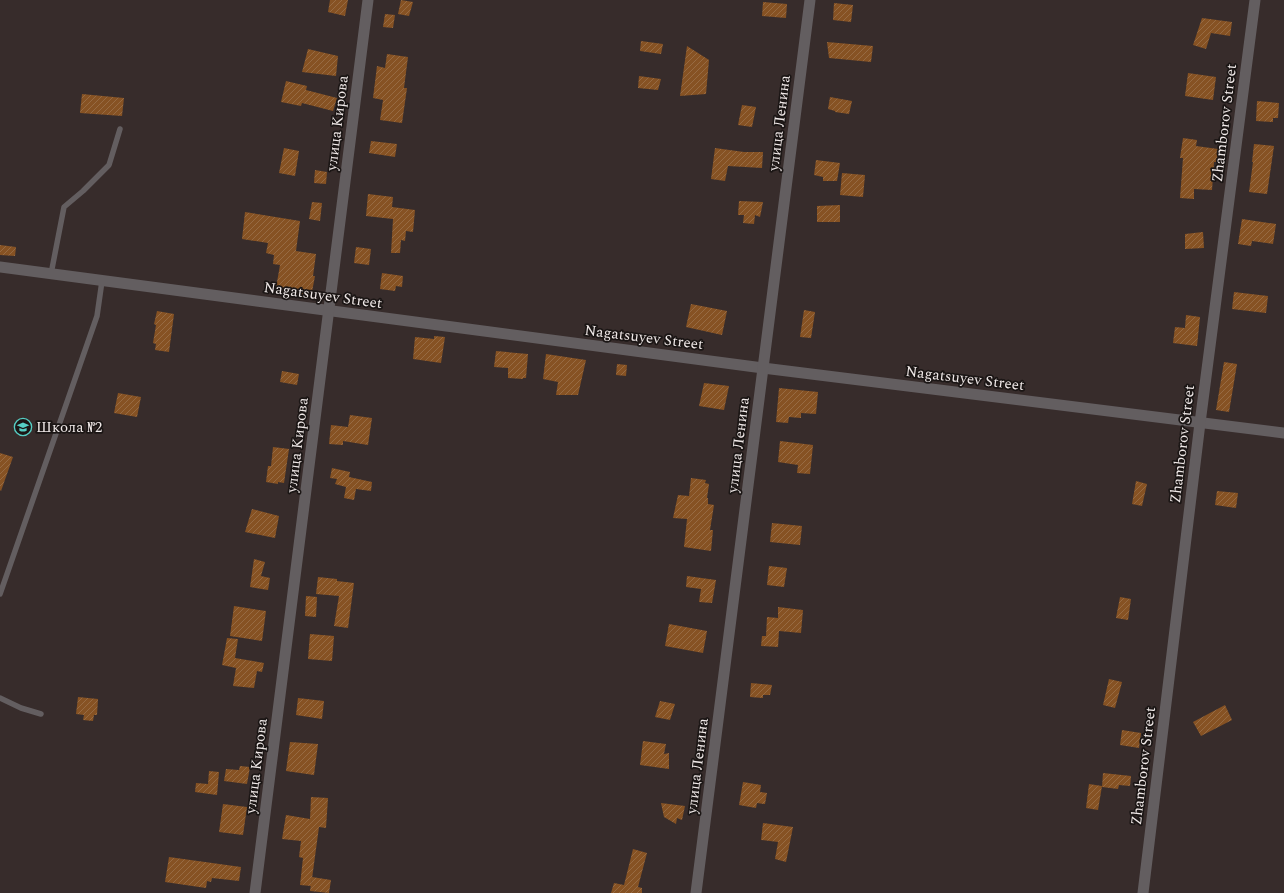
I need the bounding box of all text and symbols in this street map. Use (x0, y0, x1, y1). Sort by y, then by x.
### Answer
street label: Zhamborov Street (1206, 62, 1243, 184)
street label: улица Кирова (320, 73, 355, 173)
street label: улица Ленина (762, 73, 797, 173)
street label: Nagatsuyev Street (262, 276, 384, 315)
street label: Nagatsuyev Street (583, 319, 705, 356)
street label: Nagatsuyev Street (904, 360, 1026, 397)
street label: Zhamborov Street (1164, 383, 1201, 505)
street label: улица Кирова (280, 395, 315, 495)
street label: улица Ленина (721, 395, 756, 495)
place label: Школа №2 (36, 416, 102, 439)
school or university icon: Школа №2 (13, 417, 33, 437)
street label: Zhamborov Street (1125, 705, 1162, 827)
street label: улица Кирова (239, 716, 274, 816)
street label: улица Ленина (680, 716, 715, 816)

